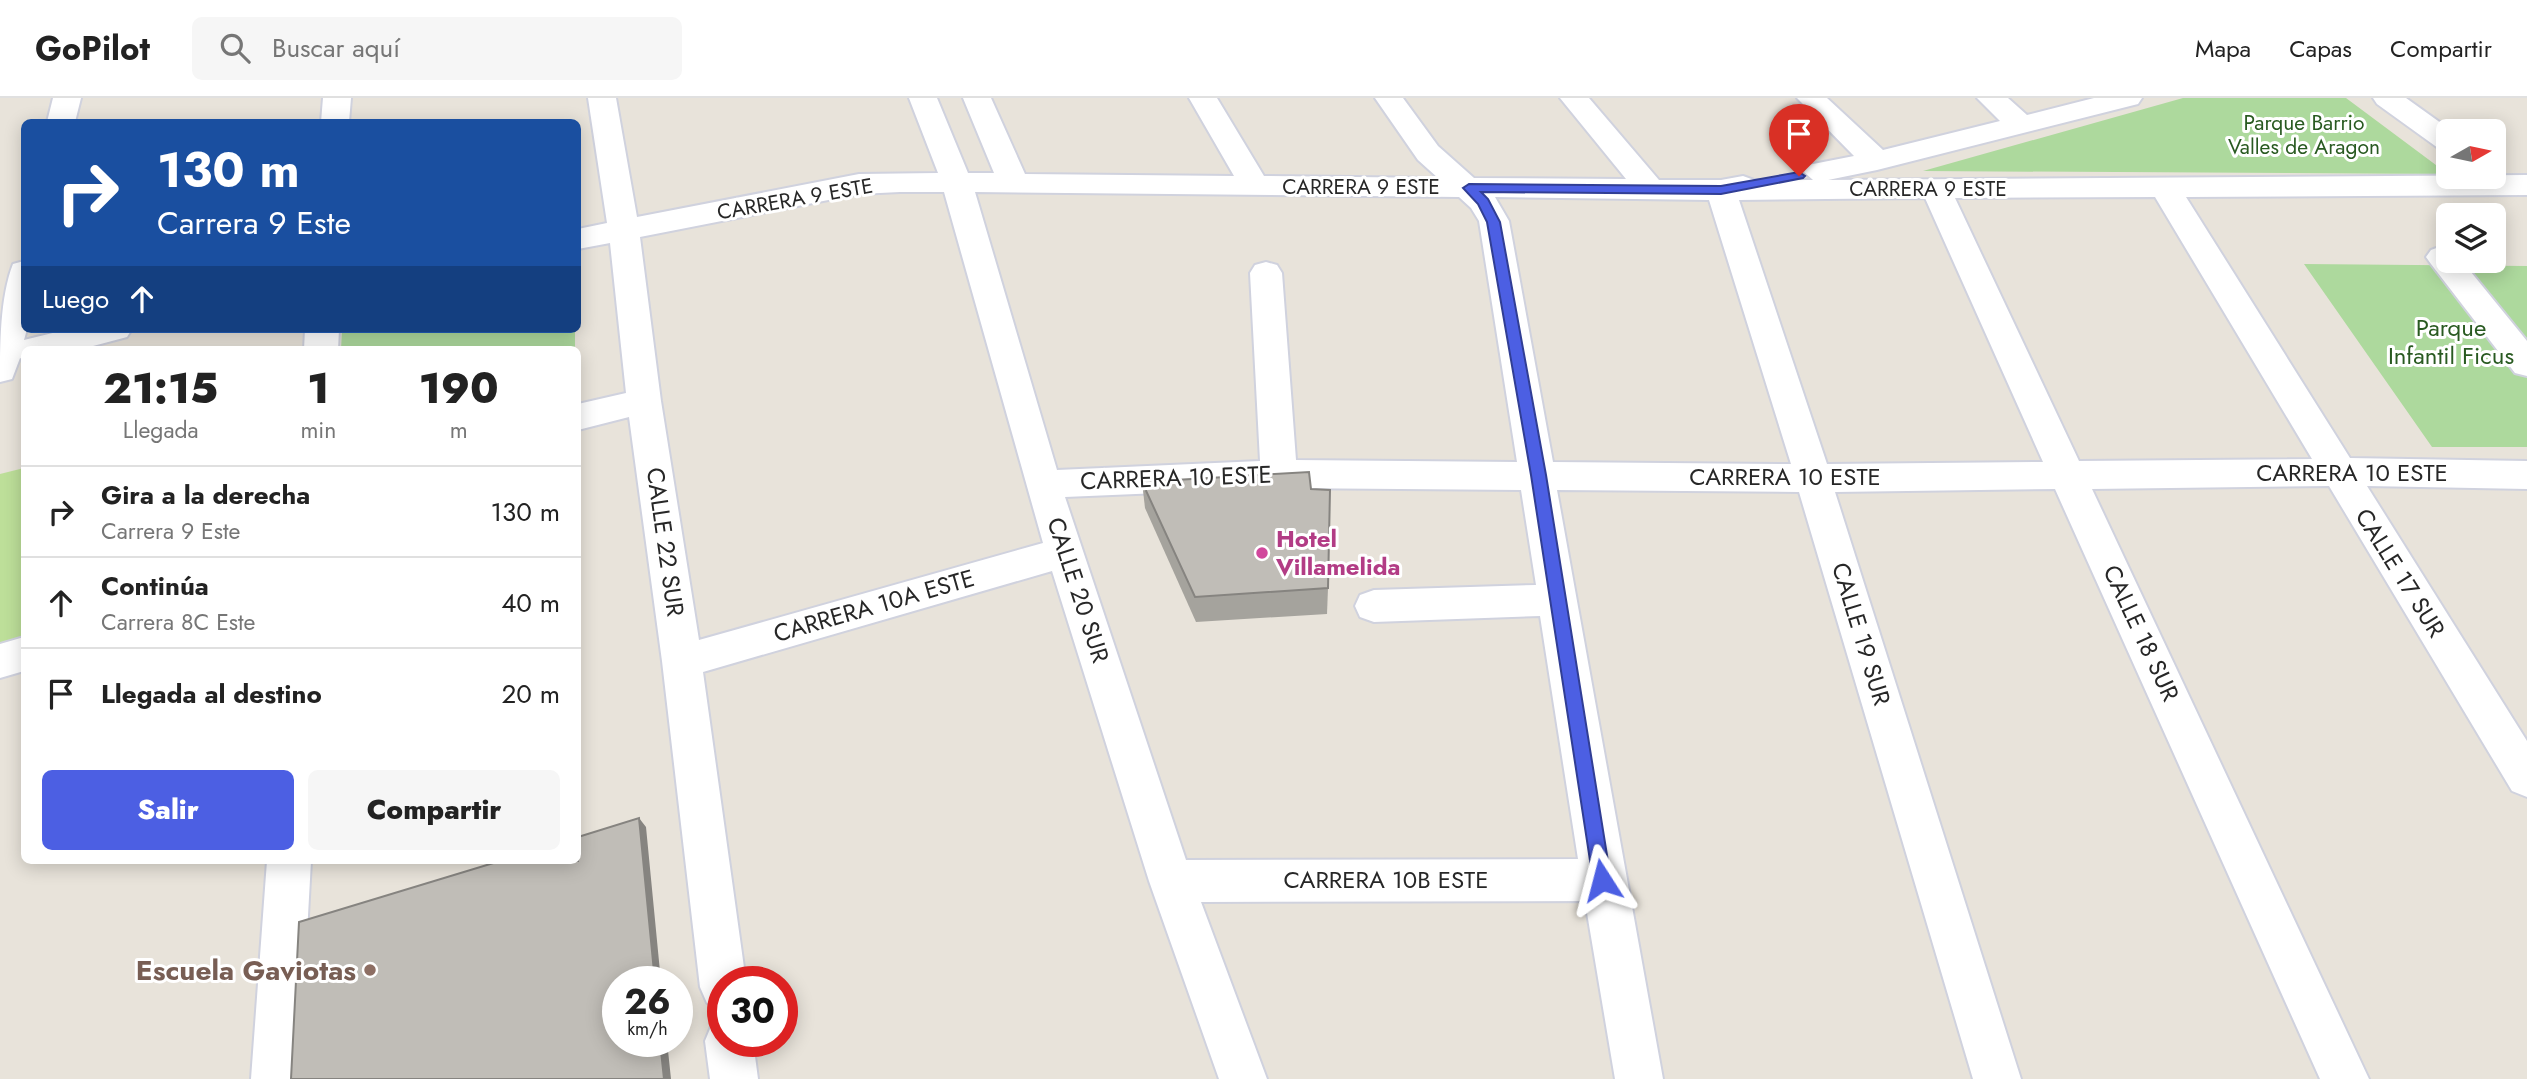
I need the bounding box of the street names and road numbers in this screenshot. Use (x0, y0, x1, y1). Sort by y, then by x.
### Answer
street label: CARRERA 9 ESTE (715, 171, 875, 227)
street label: CARRERA 9 ESTE (1282, 172, 1440, 202)
street label: CARRERA 9 ESTE (1849, 174, 2007, 204)
street label: CARRERA 10 ESTE (2256, 455, 2448, 490)
street label: CARRERA 10 ESTE (1080, 457, 1272, 498)
street label: CARRERA 10 ESTE (1689, 459, 1881, 494)
street label: CALLE 22 SUR (638, 465, 693, 619)
street label: CALLE 17 SUR (2347, 501, 2454, 644)
street label: CALLE 20 SUR (1039, 513, 1119, 667)
street label: CALLE 19 SUR (1823, 558, 1900, 710)
street label: CALLE 18 SUR (2095, 559, 2189, 707)
street label: CARRERA 10A ESTE (769, 560, 978, 651)
street label: CARRERA 10B ESTE (1284, 862, 1488, 897)

